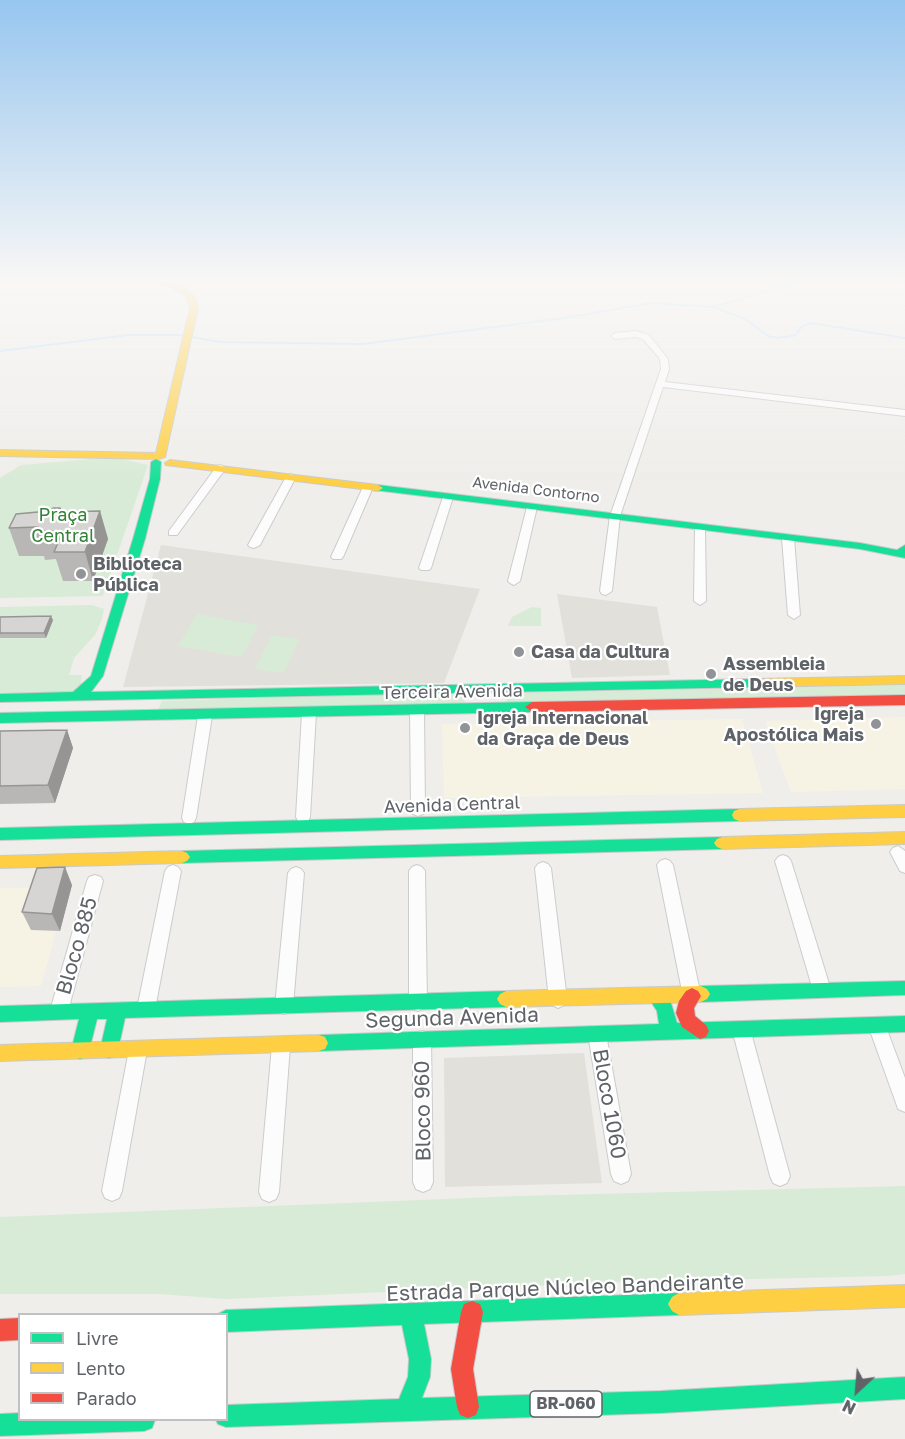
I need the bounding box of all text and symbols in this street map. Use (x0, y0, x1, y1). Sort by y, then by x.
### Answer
street label: Avenida Contorno (471, 473, 601, 507)
park label: Praça Central (31, 504, 95, 546)
place label: Biblioteca Pública (93, 553, 182, 596)
marker: Biblioteca Pública (74, 567, 88, 581)
place label: Casa da Cultura (531, 641, 670, 663)
marker: Casa da Cultura (512, 645, 526, 659)
place label: Assembleia de Deus (723, 653, 825, 696)
marker: Assembleia de Deus (704, 667, 718, 681)
street label: Terceira Avenida (381, 680, 523, 704)
place label: Igreja Apostólica Mais (724, 703, 864, 746)
place label: Igreja Internacional da Graça de Deus (477, 707, 648, 750)
marker: Igreja Apostólica Mais (869, 717, 883, 731)
marker: Igreja Internacional da Graça de Deus (458, 721, 472, 735)
street label: Avenida Central (384, 792, 520, 818)
street label: Bloco 885 (51, 894, 103, 998)
street label: Segunda Avenida (365, 1002, 539, 1034)
street label: Bloco 1060 (587, 1047, 631, 1161)
street label: Bloco 960 (410, 1060, 436, 1162)
street label: Estrada Parque Núcleo Bandeirante (386, 1269, 744, 1307)
legend (18, 1313, 228, 1421)
text: Livre (76, 1327, 118, 1349)
text: Lento (76, 1357, 125, 1379)
north arrow (827, 1361, 887, 1421)
text: Parado (76, 1387, 137, 1409)
road number: BR-060 (530, 1391, 602, 1417)
text: N (839, 1396, 859, 1419)

